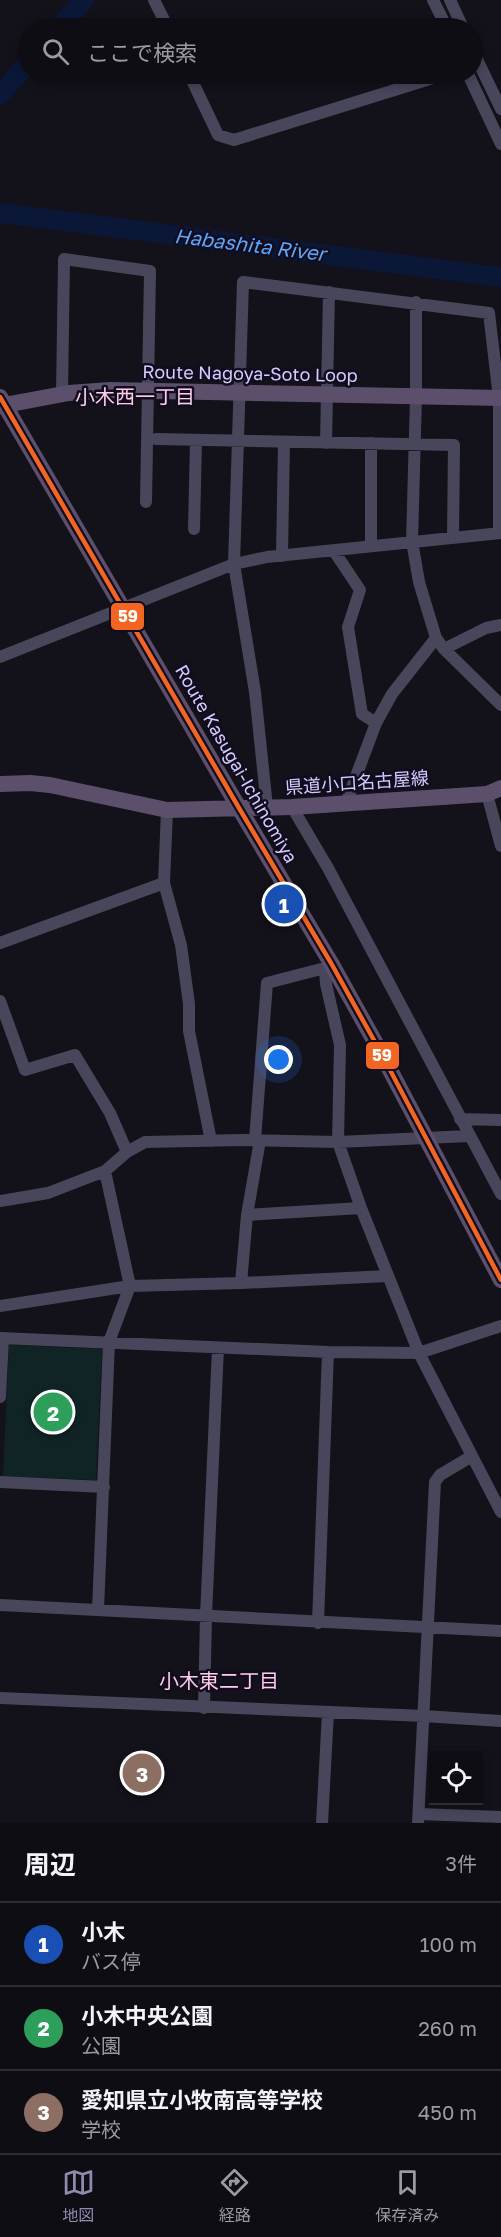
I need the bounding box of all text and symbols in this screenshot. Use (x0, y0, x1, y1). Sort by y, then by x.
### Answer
search box (18, 18, 483, 84)
icon: search (39, 35, 72, 68)
text: ここで検索 (87, 39, 197, 66)
water label: Habashita River (173, 223, 330, 266)
street label: Route Nagoya-Soto Loop (142, 360, 358, 386)
district label: 小木西一丁目 (75, 384, 195, 408)
line badge: 59 (110, 602, 145, 631)
text: 59 (118, 606, 138, 626)
street label: Route Kasugai-Ichinomiya (171, 660, 303, 867)
street label: 県道小口名古屋線 (284, 766, 430, 798)
pin: 1 (264, 882, 304, 926)
line badge: 59 (365, 1041, 400, 1070)
your location (264, 1045, 293, 1074)
text: 59 (372, 1045, 392, 1065)
pin: 2 (34, 1390, 72, 1434)
district label: 小木東二丁目 (159, 1668, 279, 1692)
pin: 3 (122, 1750, 162, 1796)
map controls (429, 1751, 483, 1805)
button: locate (429, 1751, 483, 1805)
text: 周辺 (24, 1849, 76, 1880)
text: 3件 (445, 1851, 477, 1875)
text: 小木 (81, 1918, 125, 1945)
text: 1 (38, 1932, 49, 1956)
text: 100 m (420, 1932, 477, 1956)
text: バス停 (81, 1949, 141, 1973)
text: 小木中央公園 (81, 2002, 213, 2029)
text: 2 (37, 2016, 50, 2040)
text: 260 m (418, 2016, 477, 2040)
text: 公園 (81, 2033, 121, 2057)
text: 愛知県立小牧南高等学校 (81, 2086, 323, 2113)
text: 3 (37, 2100, 50, 2124)
text: 450 m (418, 2100, 477, 2124)
text: 学校 (81, 2117, 121, 2141)
tab: 地図 (62, 2166, 95, 2226)
tab: 経路 (218, 2166, 251, 2226)
tab: 保存済み (375, 2166, 439, 2226)

